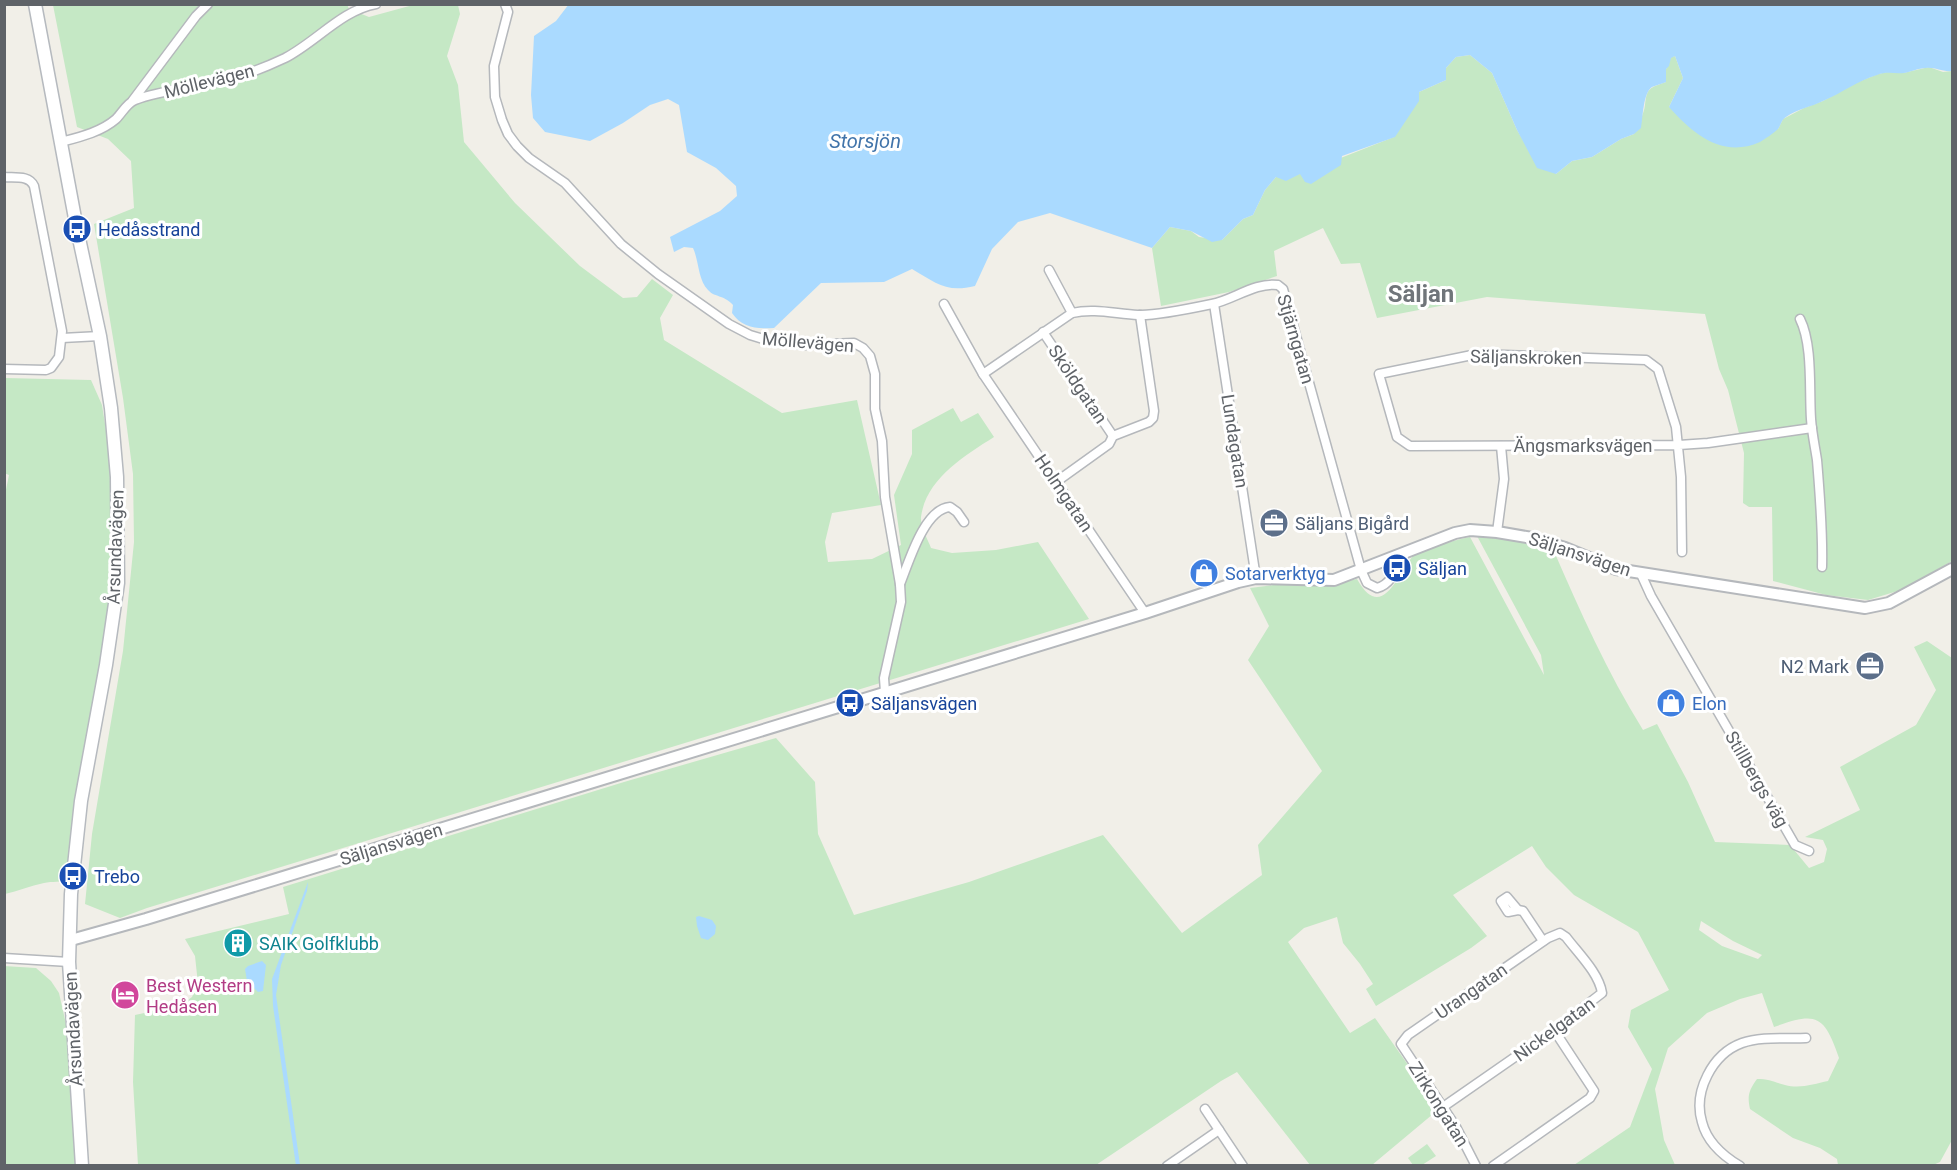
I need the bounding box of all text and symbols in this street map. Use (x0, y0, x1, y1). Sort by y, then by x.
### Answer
street label: Möllevägen (162, 60, 256, 102)
water label: Storsjön (829, 129, 901, 153)
bus stop icon: Hedåsstrand (61, 213, 93, 245)
place label: Hedåsstrand (98, 219, 200, 240)
district label: Säljan (1388, 280, 1454, 308)
street label: Stjärngatan (1273, 292, 1319, 386)
street label: Möllevägen (761, 328, 855, 356)
street label: Sköldgatan (1044, 341, 1112, 427)
street label: Säljanskroken (1470, 346, 1582, 368)
street label: Lundagatan (1217, 393, 1253, 489)
street label: Ängsmarksvägen (1513, 435, 1653, 456)
street label: Holmgatan (1030, 450, 1098, 536)
street label: Årsundavägen (102, 489, 127, 605)
office icon: Säljans Bigård (1258, 507, 1290, 539)
place label: Säljans Bigård (1295, 513, 1409, 534)
street label: Säljansvägen (1526, 528, 1634, 580)
bus stop icon: Säljan (1381, 552, 1413, 584)
shop icon: Sotarverktyg (1188, 557, 1220, 589)
place label: Säljan (1418, 558, 1467, 579)
place label: Sotarverktyg (1225, 563, 1326, 584)
office icon: N2 Mark (1854, 650, 1886, 682)
place label: N2 Mark (1781, 656, 1850, 677)
bus stop icon: Säljansvägen (834, 687, 866, 719)
shop icon: Elon (1655, 687, 1687, 719)
place label: Säljansvägen (871, 693, 977, 714)
place label: Elon (1692, 693, 1727, 714)
street label: Stillbergs väg (1721, 727, 1793, 831)
street label: Säljansvägen (337, 818, 445, 870)
bus stop icon: Trebo (57, 860, 89, 892)
place label: Trebo (94, 866, 140, 887)
building icon: SAIK Golfklubb (222, 927, 254, 959)
place label: SAIK Golfklubb (259, 933, 379, 954)
street label: Urangatan (1431, 959, 1511, 1023)
street label: Årsundavägen (59, 971, 86, 1087)
place label: Best Western Hedåsen (146, 975, 252, 1017)
hotel icon: Best Western Hedåsen (109, 979, 141, 1011)
street label: Nickelgatan (1509, 993, 1599, 1065)
street label: Zirkongatan (1405, 1058, 1473, 1150)

